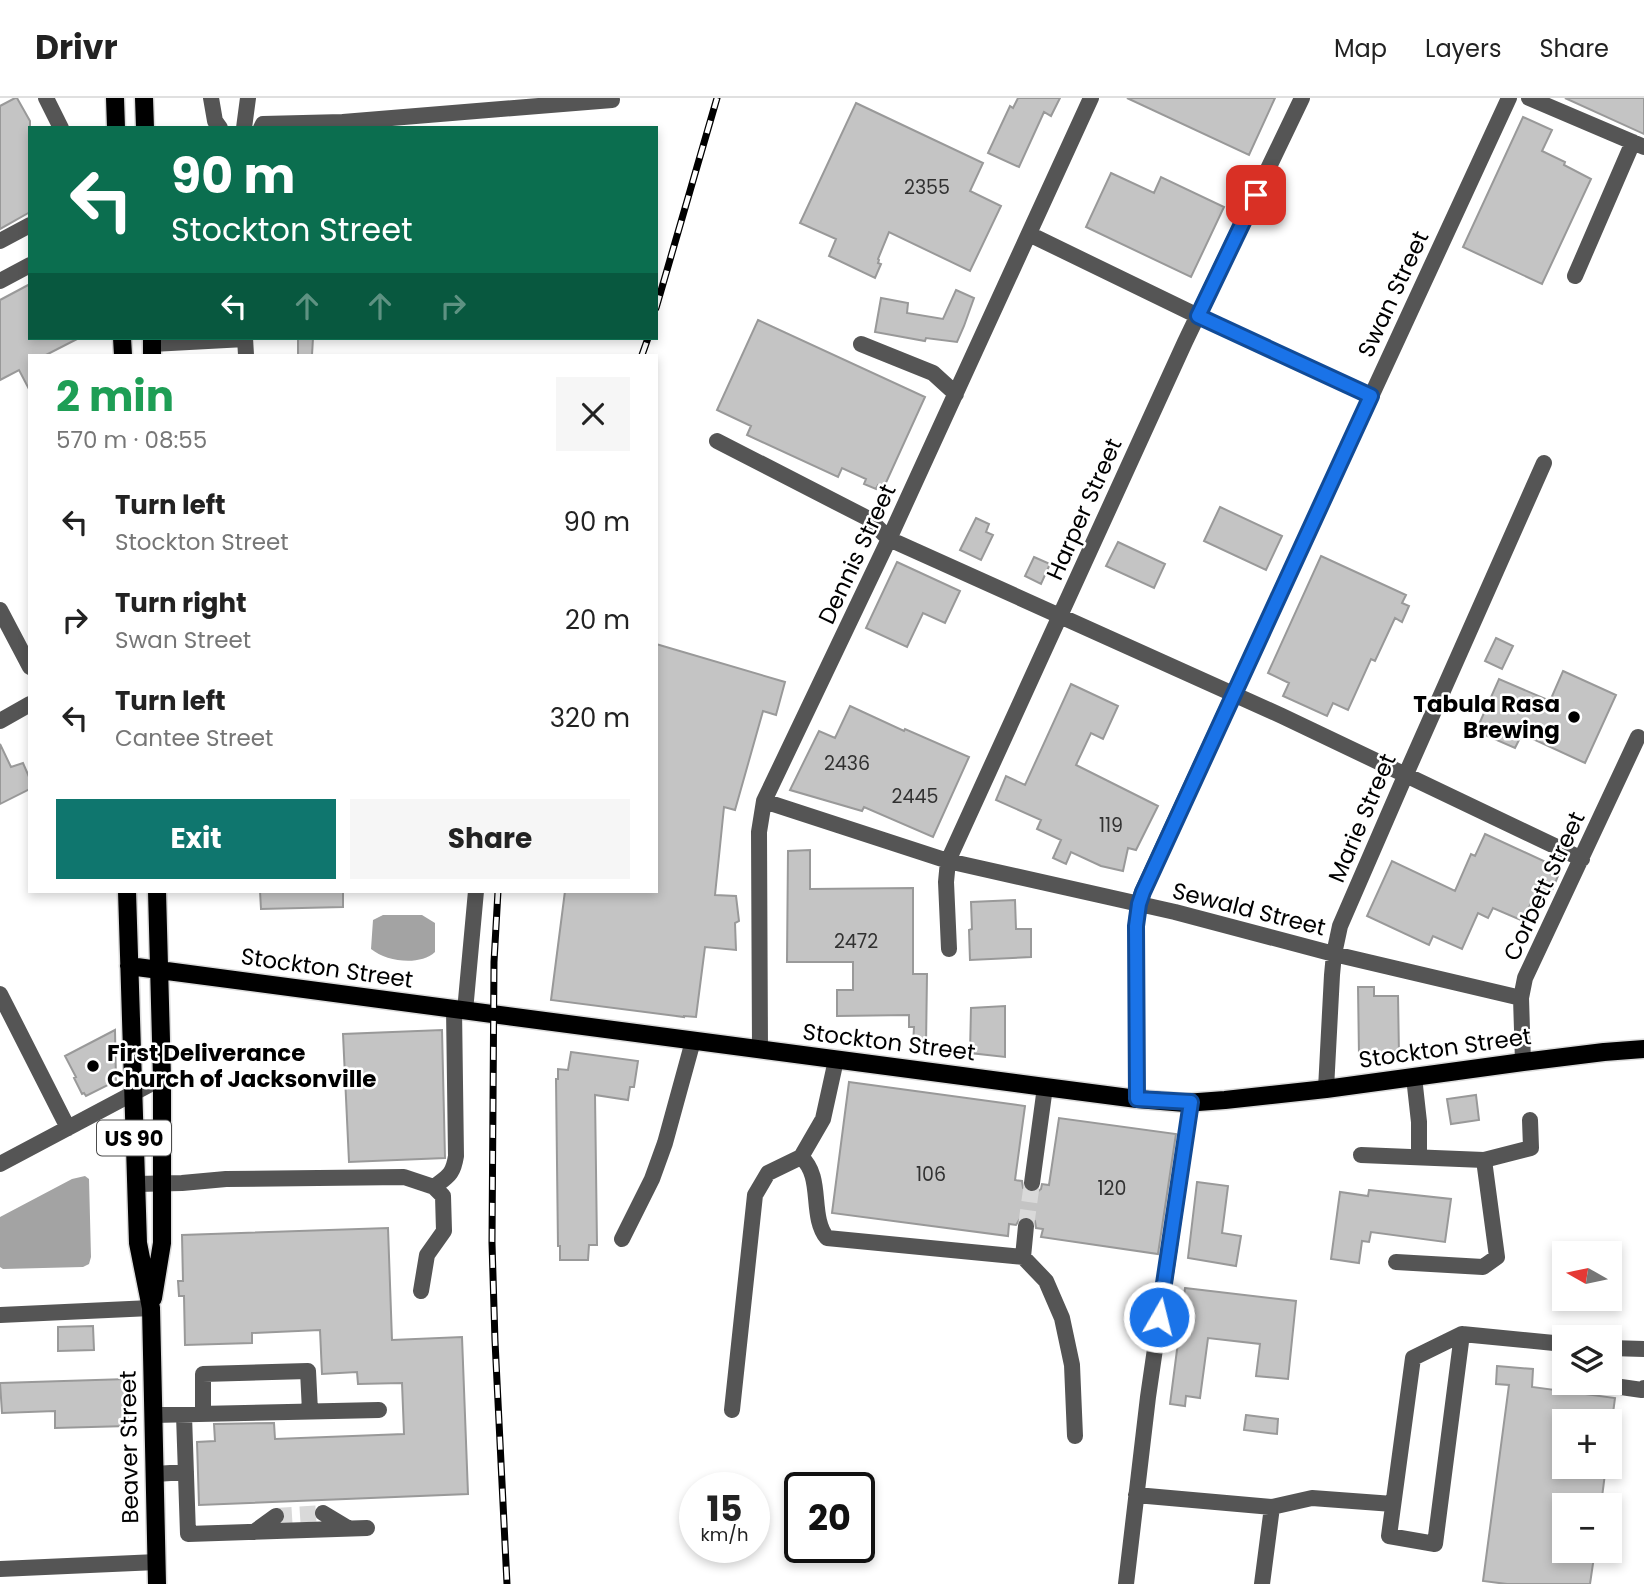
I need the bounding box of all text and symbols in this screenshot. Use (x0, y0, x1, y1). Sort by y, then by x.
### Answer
text: Drivr (35, 24, 118, 71)
text: Map (1334, 32, 1387, 65)
text: Layers (1425, 32, 1501, 65)
text: Share (1539, 32, 1609, 65)
text: 90 m (171, 142, 295, 210)
icon: left (56, 154, 147, 245)
pin (1226, 165, 1286, 225)
house number: 2355 (904, 174, 950, 201)
icon: arrive (1237, 176, 1275, 214)
text: Stockton Street (171, 207, 413, 252)
street label: Swan Street (1350, 226, 1436, 362)
icon: left (215, 287, 253, 325)
icon: ahead (288, 287, 326, 325)
icon: ahead (361, 287, 399, 325)
icon: right (434, 287, 472, 325)
text: 2 min (56, 367, 174, 426)
button: close (556, 377, 630, 451)
text: 570 m · 08:55 (56, 424, 207, 456)
street label: Harper Street (1038, 433, 1130, 585)
street label: Dennis Street (811, 479, 903, 629)
text: Turn left (115, 487, 226, 523)
icon: left (56, 503, 94, 541)
text: 90 m (564, 504, 630, 540)
text: Stockton Street (115, 526, 289, 558)
text: Turn right (115, 585, 247, 621)
icon: right (56, 601, 94, 639)
text: 20 m (565, 602, 630, 638)
text: Swan Street (115, 624, 251, 656)
text: Turn left (115, 683, 226, 719)
place label: Tabula Rasa Brewing (1413, 688, 1560, 746)
icon: left (56, 699, 94, 737)
text: 320 m (550, 700, 630, 736)
marker: Tabula Rasa Brewing (1566, 709, 1582, 725)
text: Cantee Street (115, 722, 273, 754)
street label: Marie Street (1320, 749, 1404, 887)
house number: 2436 (824, 750, 870, 777)
house number: 2445 (892, 783, 938, 810)
button: Exit (56, 799, 336, 879)
button: Share (350, 799, 630, 879)
street label: Corbett Street (1495, 806, 1593, 966)
house number: 119 (1099, 812, 1123, 839)
street label: Sewald Street (1169, 874, 1329, 944)
house number: 2472 (834, 928, 878, 955)
street label: Stockton Street (239, 940, 415, 996)
street label: Stockton Street (801, 1016, 977, 1068)
street label: Stockton Street (1357, 1020, 1533, 1076)
place label: First Deliverance Church of Jacksonville (107, 1037, 376, 1095)
marker: First Deliverance Church of Jacksonville (85, 1058, 101, 1074)
road number: US 90 (97, 1121, 171, 1156)
house number: 106 (916, 1161, 946, 1188)
house number: 120 (1098, 1175, 1126, 1202)
north arrow (1552, 1241, 1622, 1311)
map controls (1552, 1241, 1622, 1563)
position arrow (1122, 1280, 1196, 1354)
button: layers (1552, 1325, 1622, 1395)
street label: Beaver Street (112, 1370, 146, 1524)
button: + (1552, 1409, 1622, 1479)
speed limit sign: 20 (784, 1472, 875, 1563)
text: 15 (707, 1484, 742, 1533)
button: − (1552, 1493, 1622, 1563)
text: km/h (701, 1522, 748, 1547)

